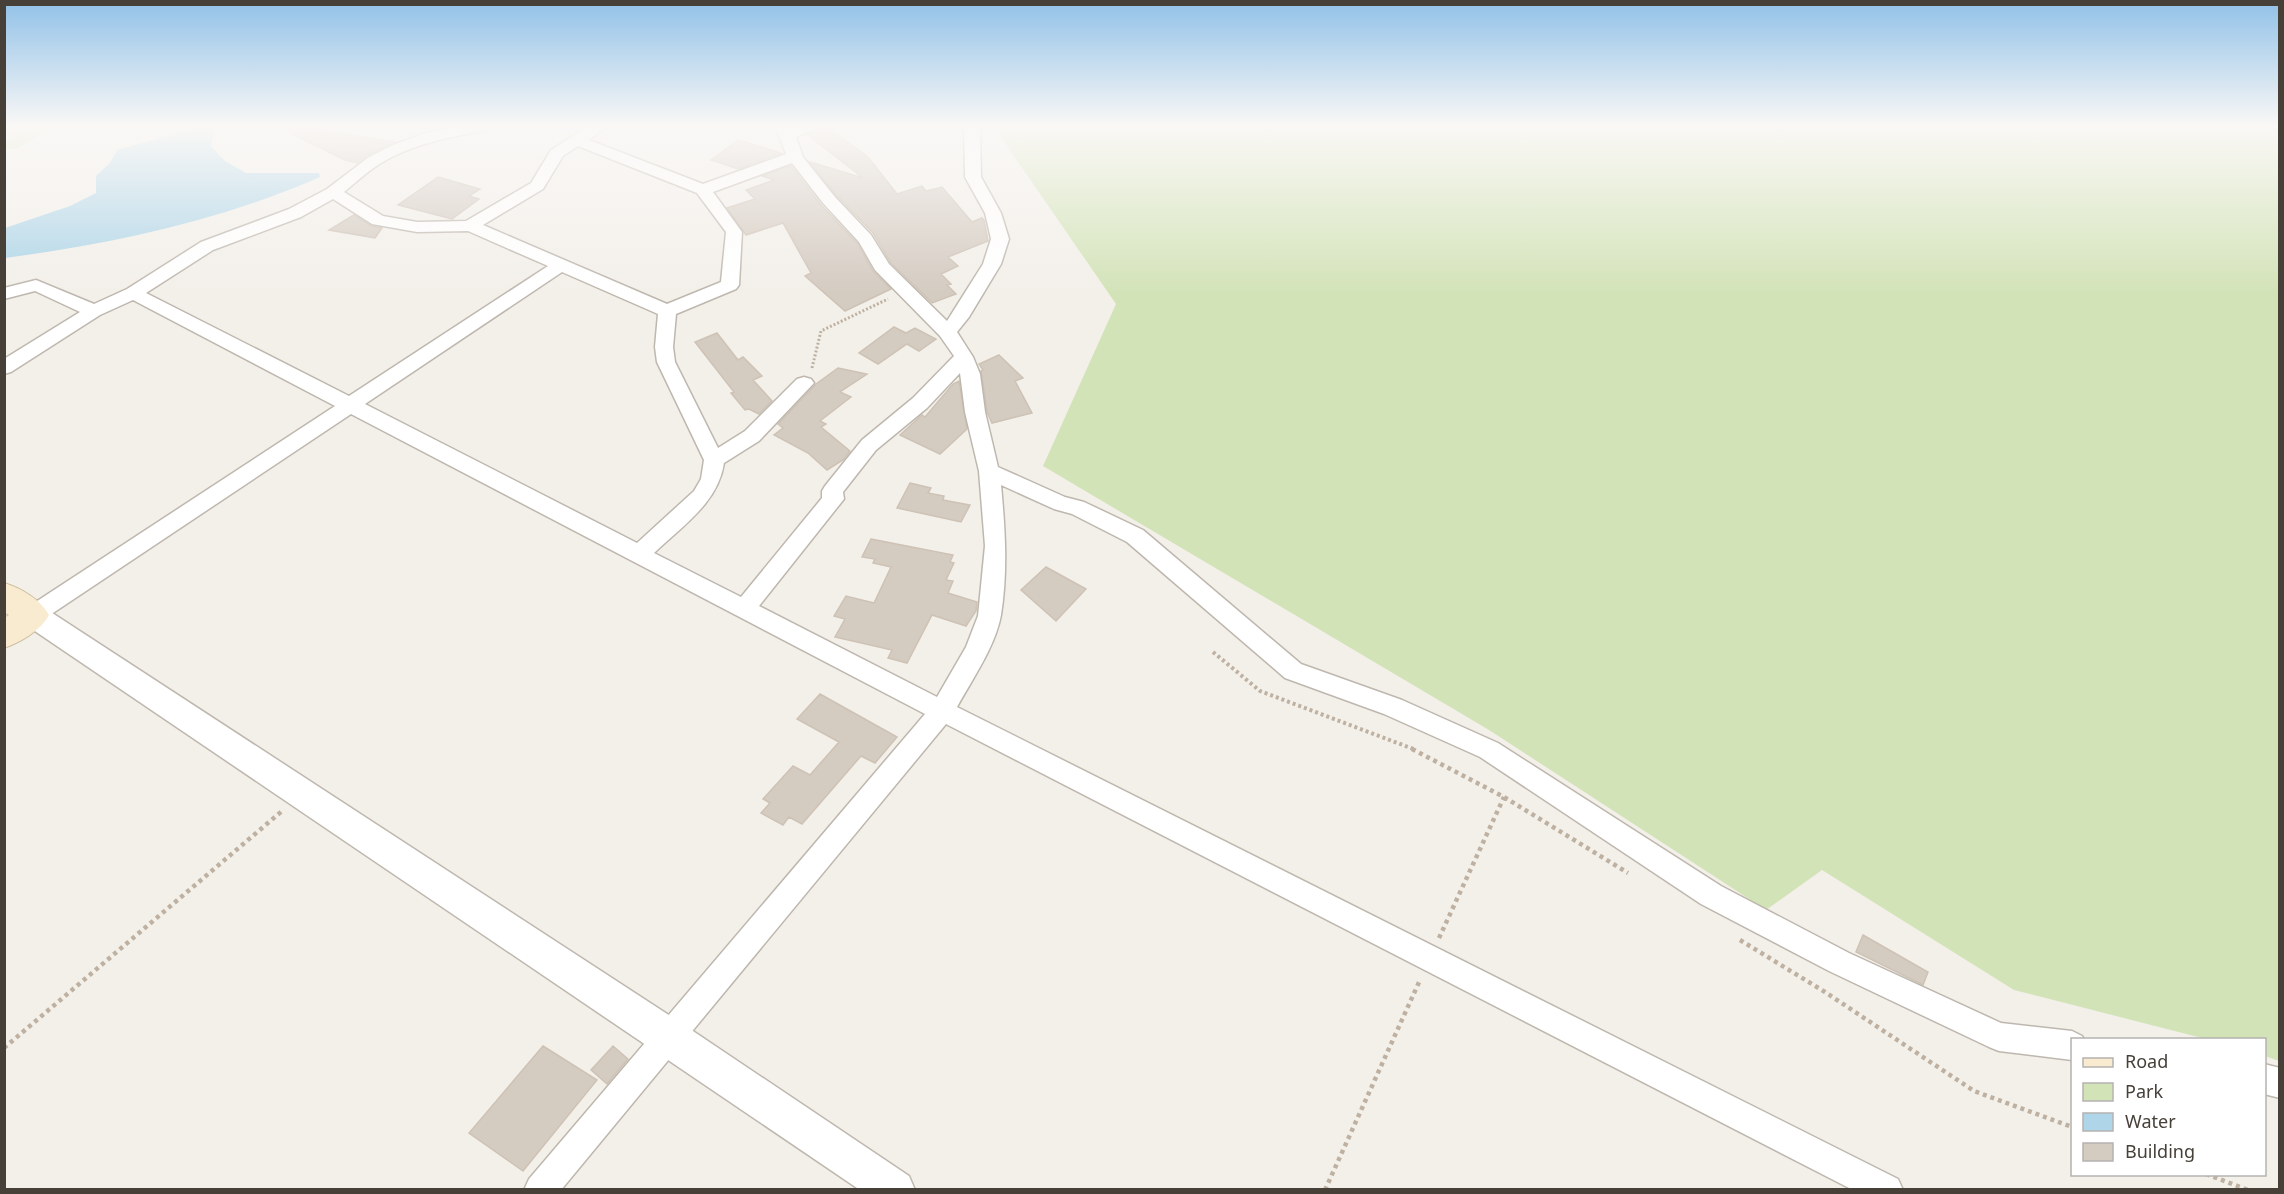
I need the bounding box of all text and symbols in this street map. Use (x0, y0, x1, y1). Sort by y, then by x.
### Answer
legend (2071, 1038, 2266, 1176)
text: Road (2125, 1049, 2168, 1073)
text: Park (2125, 1079, 2163, 1103)
text: Water (2125, 1109, 2176, 1133)
text: Building (2125, 1139, 2195, 1163)

